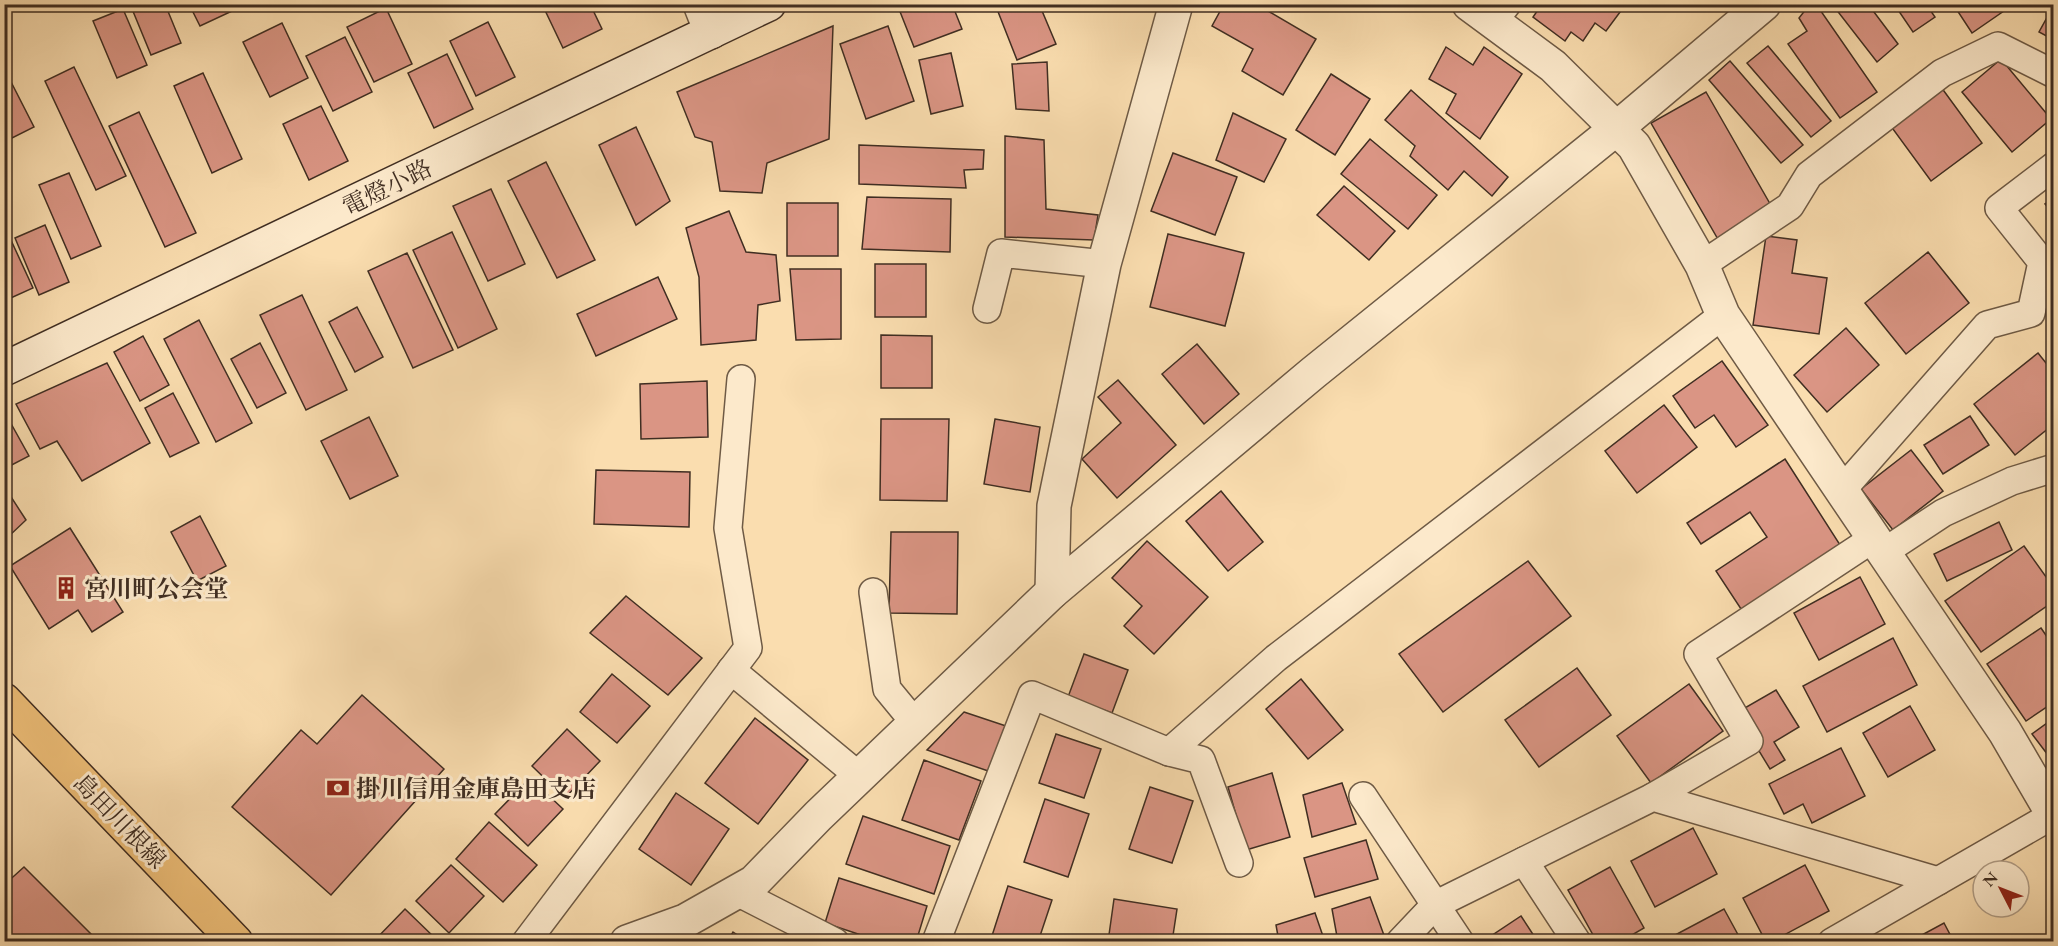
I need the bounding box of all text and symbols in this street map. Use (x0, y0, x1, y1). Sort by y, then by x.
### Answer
street label: 電燈小路 (337, 152, 437, 222)
place label: 宮川町公会堂 (84, 573, 228, 604)
building icon: 宮川町公会堂 (53, 575, 79, 601)
street label: 島田川根線 (67, 767, 173, 875)
place label: 掛川信用金庫島田支店 (356, 773, 596, 804)
bank icon: 掛川信用金庫島田支店 (325, 775, 351, 801)
north arrow (1971, 859, 2031, 919)
text: N (1978, 867, 2002, 891)

